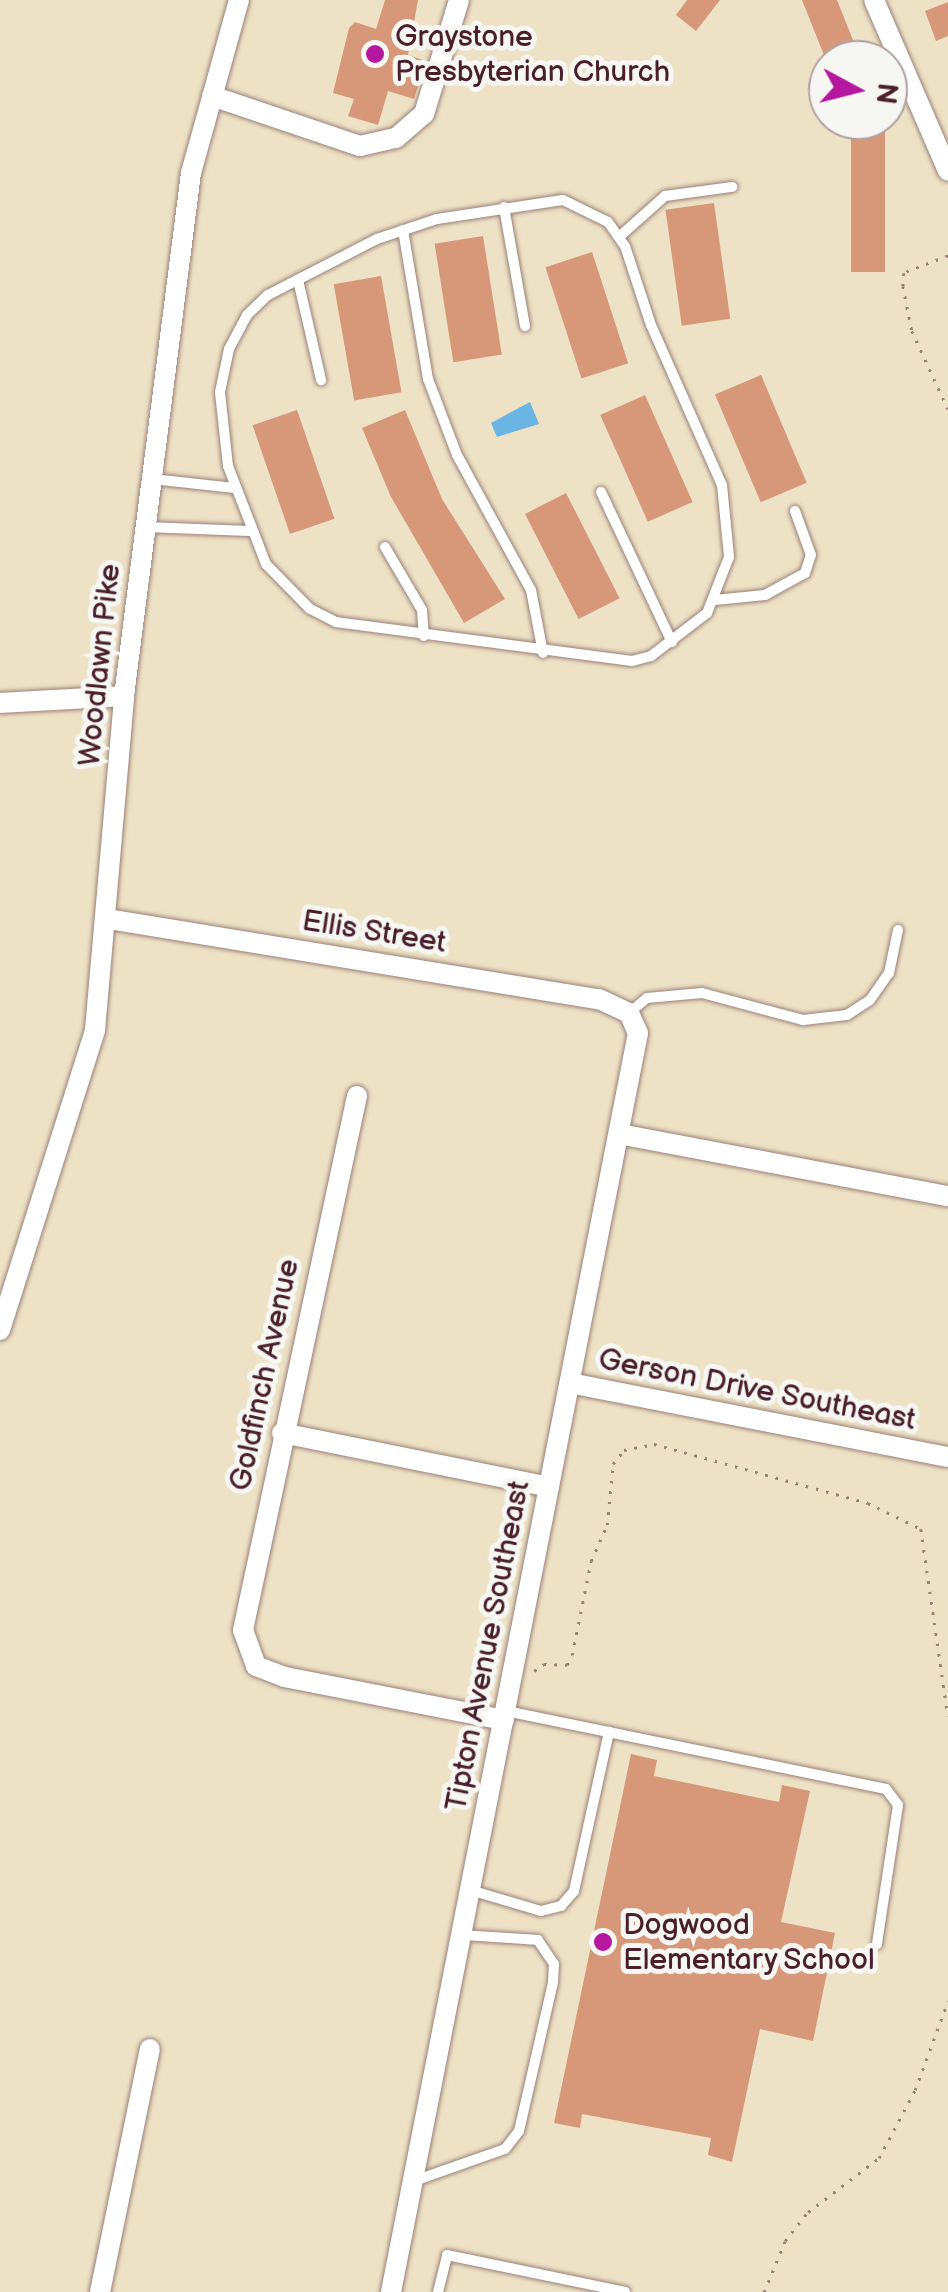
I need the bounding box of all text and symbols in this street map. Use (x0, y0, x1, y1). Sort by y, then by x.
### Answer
place label: Graystone Presbyterian Church (395, 19, 670, 90)
north arrow (808, 40, 908, 140)
marker: Graystone Presbyterian Church (364, 43, 386, 65)
text: N (869, 81, 904, 106)
street label: Woodlawn Pike (71, 562, 129, 768)
street label: Ellis Street (299, 903, 449, 961)
street label: Goldfinch Avenue (223, 1256, 307, 1494)
street label: Gerson Drive Southeast (595, 1342, 919, 1438)
street label: Tipton Avenue Southeast (438, 1478, 538, 1814)
place label: Dogwood Elementary School (623, 1907, 877, 1978)
marker: Dogwood Elementary School (592, 1931, 614, 1953)

